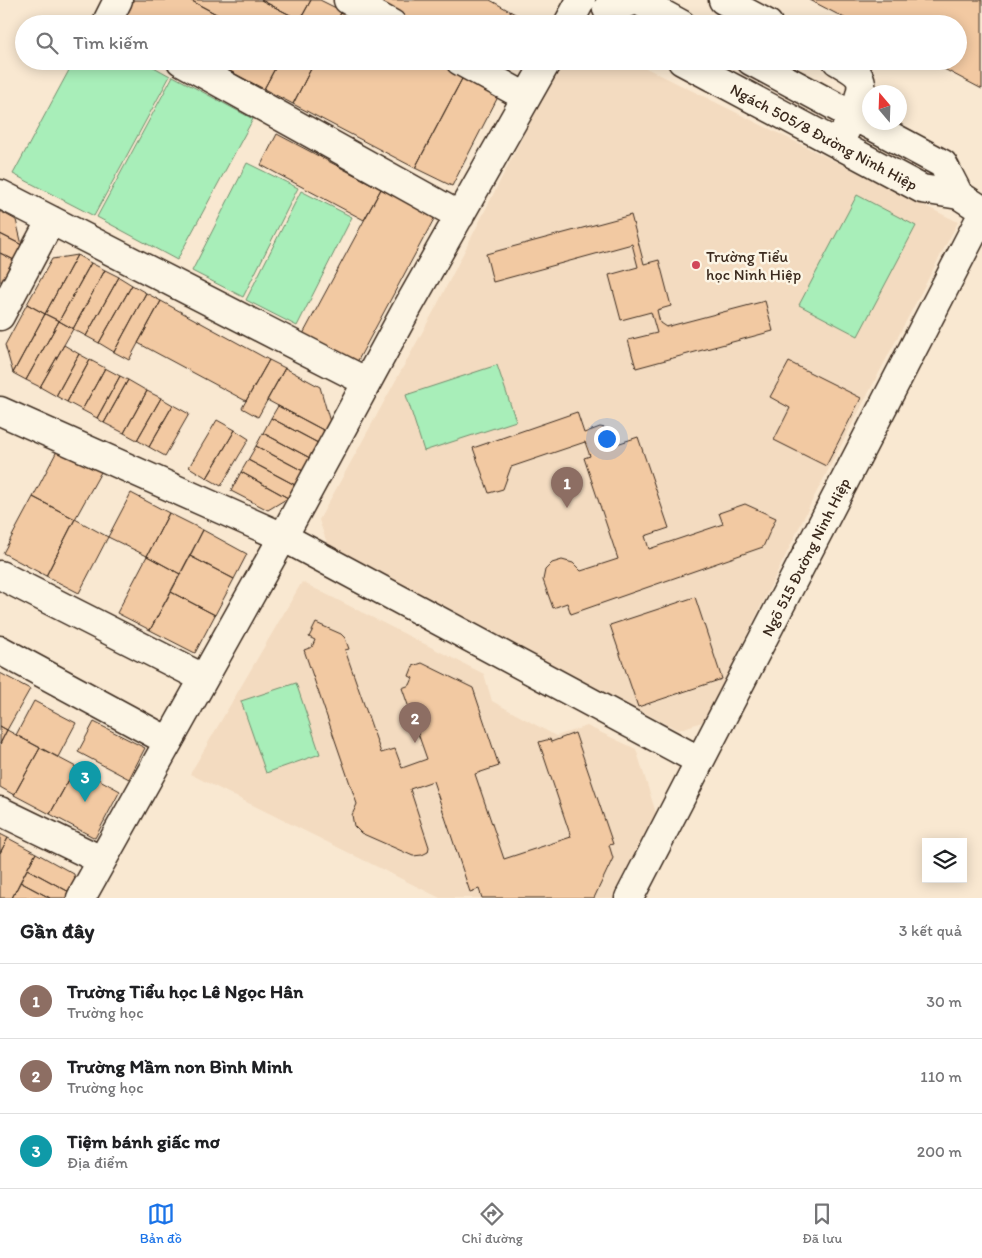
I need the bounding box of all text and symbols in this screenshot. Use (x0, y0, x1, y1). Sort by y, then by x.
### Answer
search box (15, 15, 967, 70)
icon: search (33, 29, 61, 57)
text: Tìm kiếm (73, 31, 148, 54)
street label: Ngách 505/8 Đường Ninh Hiệp (727, 79, 921, 195)
north arrow (862, 85, 907, 130)
place label: Trường Tiểu học Ninh Hiệp (706, 247, 801, 284)
marker: Trường Tiểu học Ninh Hiệp (690, 259, 702, 271)
your location (594, 426, 620, 452)
pin: 1 (551, 467, 583, 508)
street label: Ngõ 515 Đường Ninh Hiệp (758, 475, 854, 639)
pin: 2 (399, 702, 431, 743)
pin: 3 (69, 761, 101, 802)
map controls (922, 838, 967, 883)
button: layers (922, 838, 967, 883)
text: Gần đây (20, 918, 94, 943)
text: 3 kết quả (899, 921, 962, 940)
text: Trường Tiểu học Lê Ngọc Hân (67, 980, 303, 1003)
text: 1 (32, 992, 40, 1011)
text: 30 m (926, 992, 962, 1011)
text: Trường học (67, 1003, 144, 1022)
text: Trường Mầm non Bình Minh (67, 1055, 293, 1078)
text: 2 (32, 1067, 40, 1086)
text: 110 m (920, 1067, 962, 1086)
text: Trường học (67, 1078, 144, 1097)
text: Tiệm bánh giấc mơ (67, 1130, 220, 1153)
text: 3 (32, 1142, 40, 1161)
text: 200 m (917, 1142, 962, 1161)
text: Địa điểm (67, 1153, 128, 1172)
tab: Bản đồ (140, 1200, 182, 1247)
tab: Chỉ đường (461, 1200, 523, 1247)
tab: Đã lưu (802, 1200, 842, 1247)

